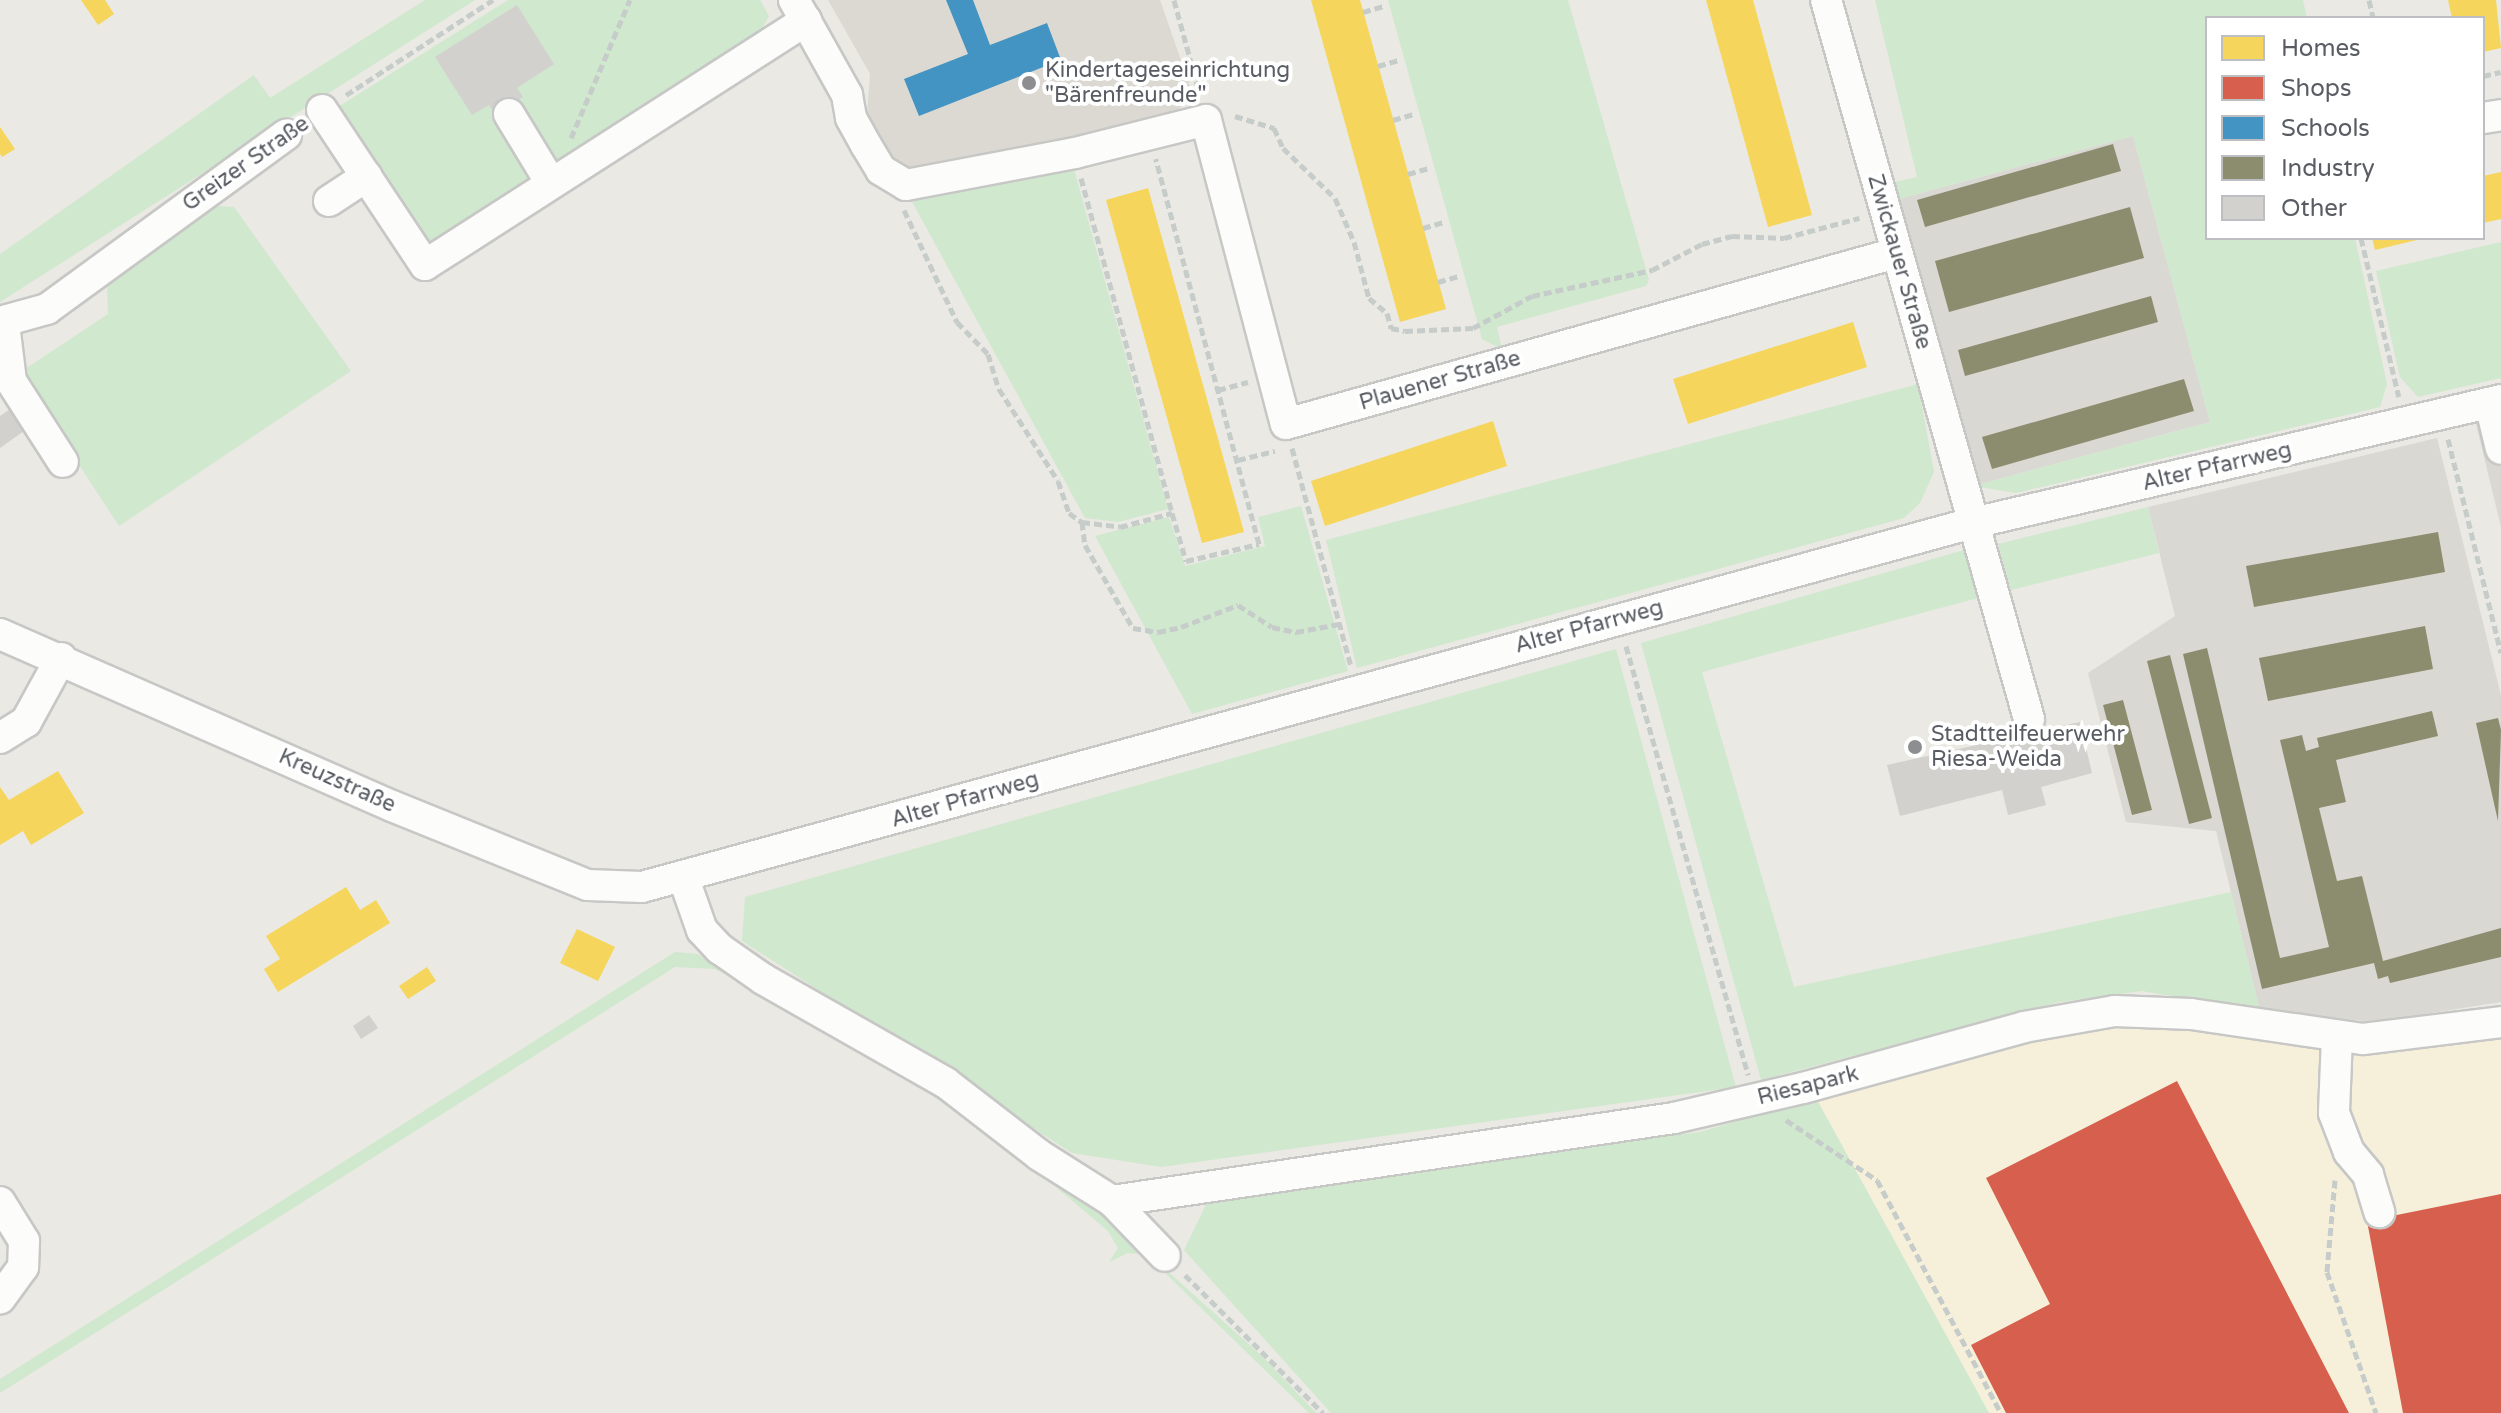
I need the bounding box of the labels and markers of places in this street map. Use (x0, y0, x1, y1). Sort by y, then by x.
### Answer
place label: Kindertageseinrichtung "Bärenfreunde" (1045, 57, 1290, 108)
marker: Kindertageseinrichtung "Bärenfreunde" (1020, 74, 1038, 92)
place label: Stadtteilfeuerwehr Riesa-Weida (1931, 721, 2125, 772)
marker: Stadtteilfeuerwehr Riesa-Weida (1906, 738, 1924, 756)

